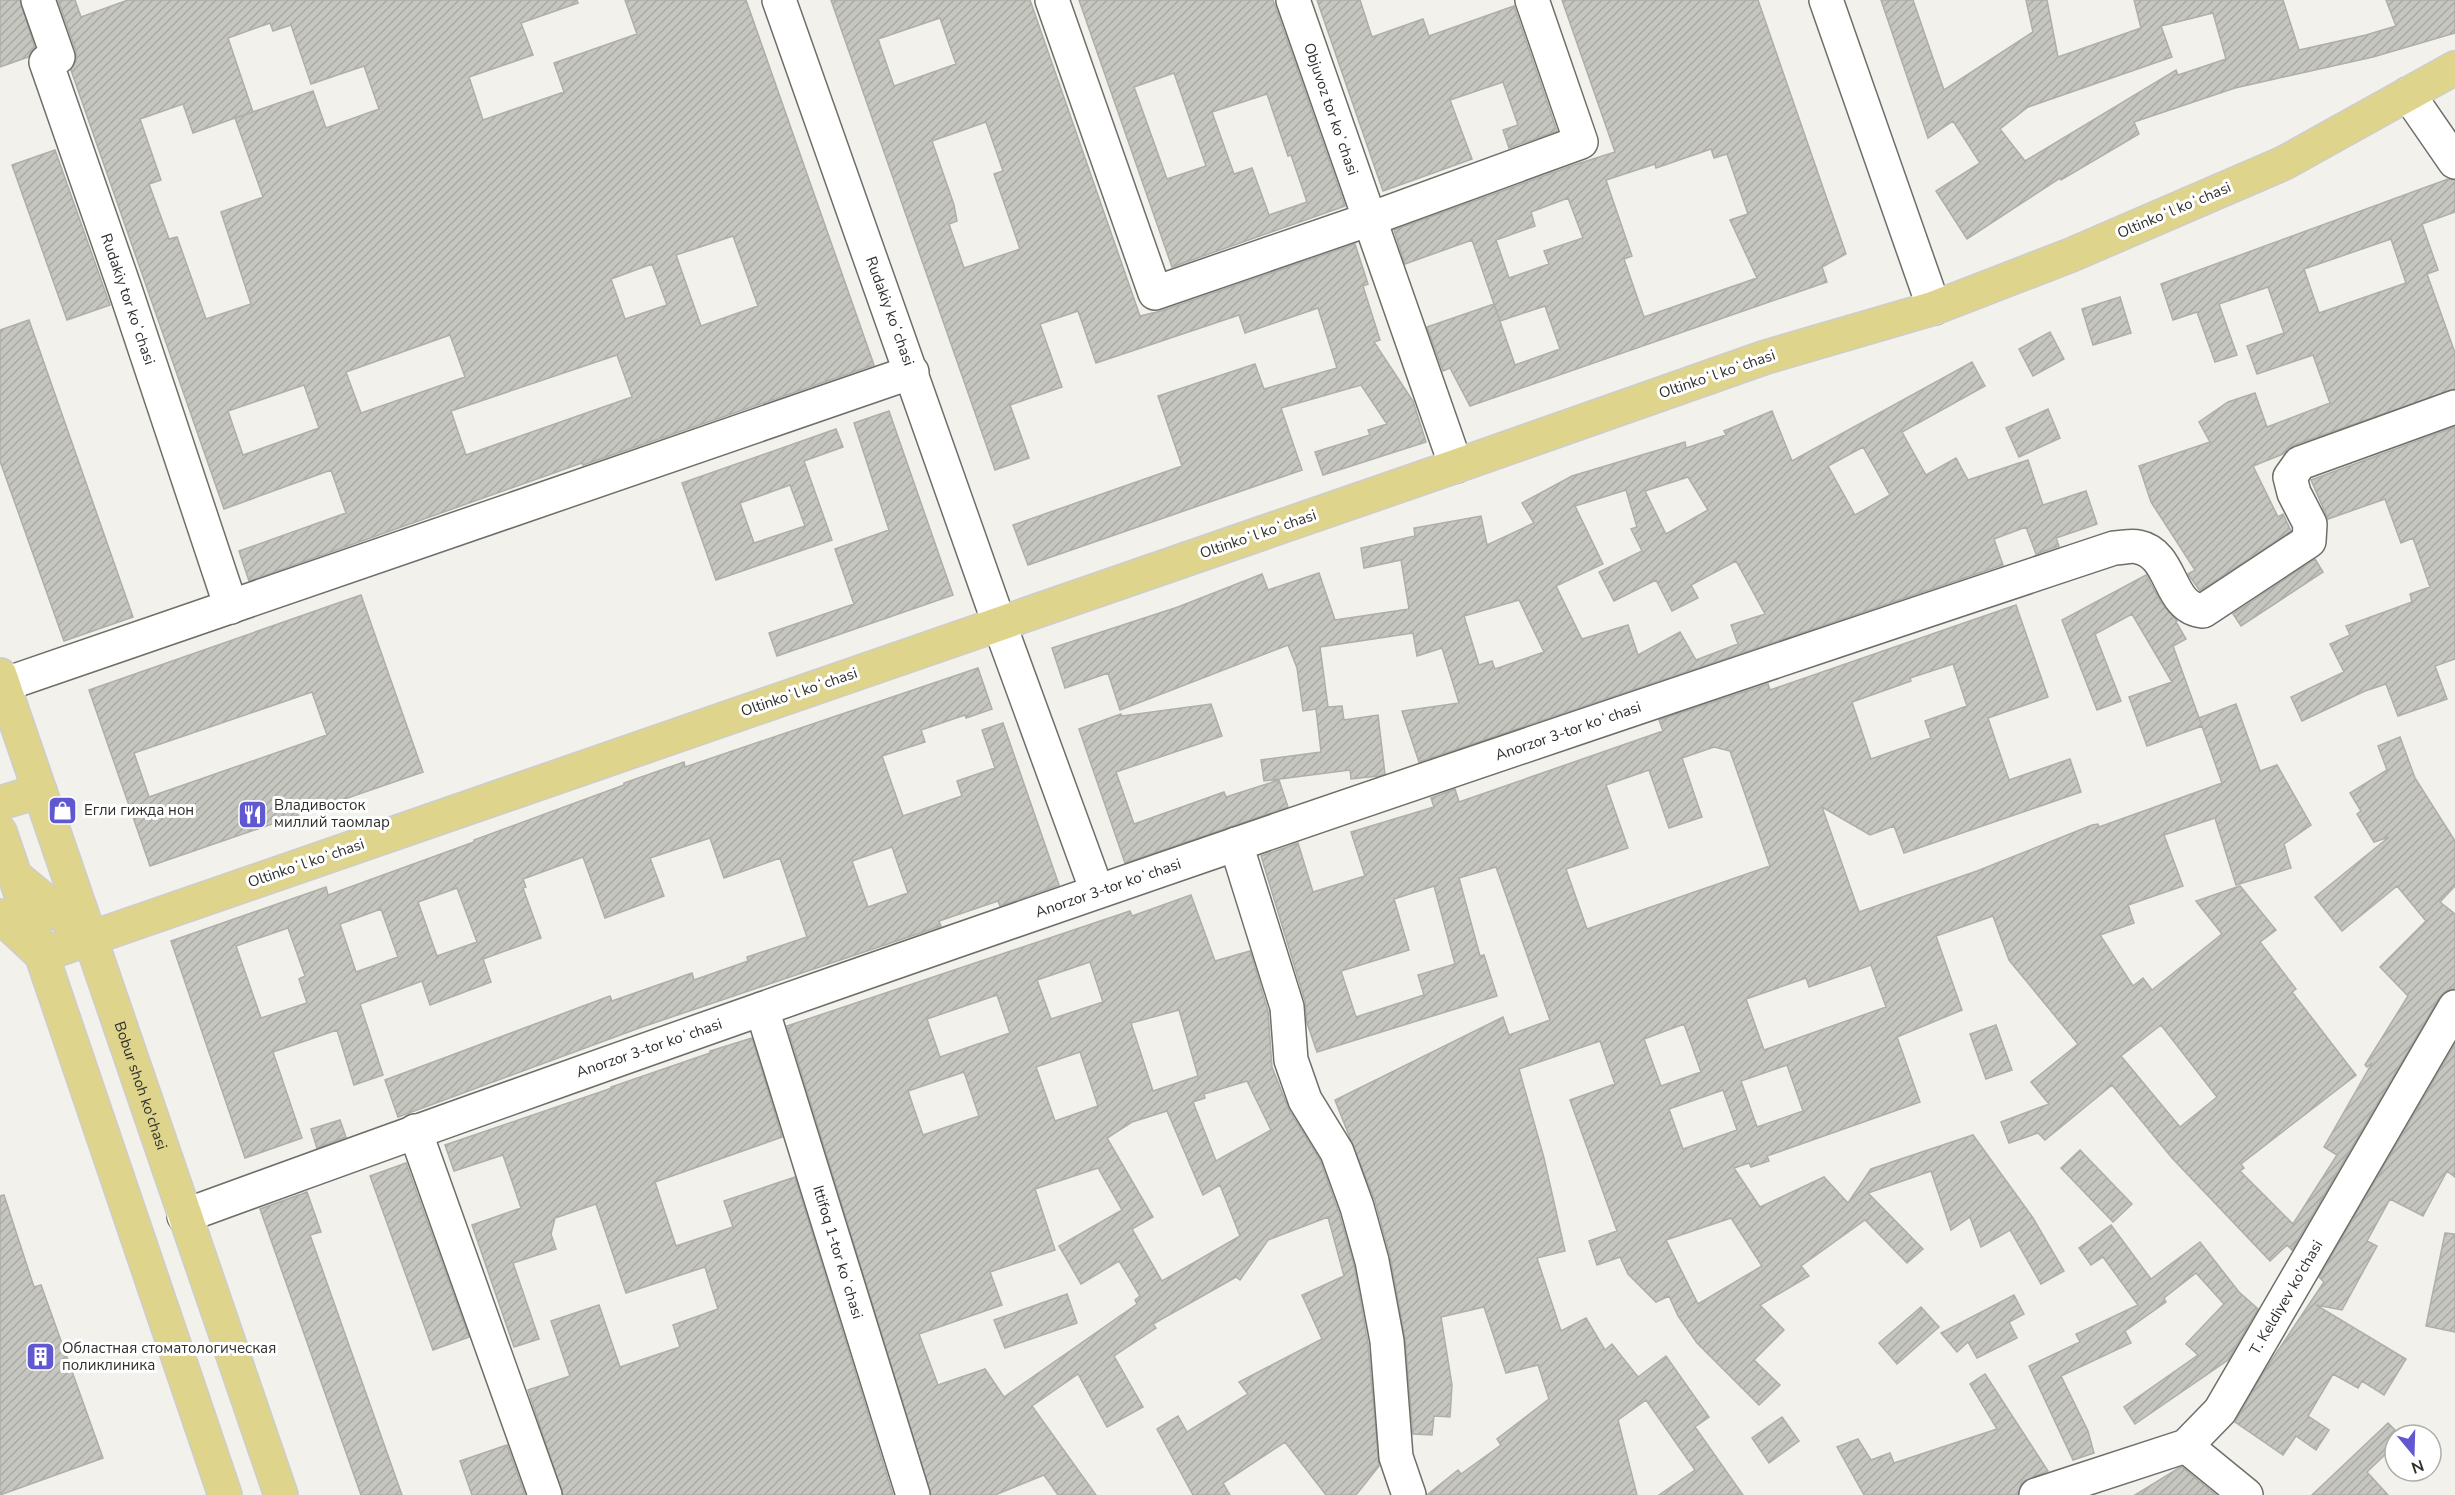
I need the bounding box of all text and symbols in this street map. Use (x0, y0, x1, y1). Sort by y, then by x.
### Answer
street label: Objuvoz tor koʻchasi (1299, 40, 1363, 178)
street label: Oltinkoʻl koʻchasi (2114, 177, 2234, 243)
street label: Rudakiy tor koʻchasi (96, 231, 160, 367)
street label: Rudakiy koʻchasi (861, 254, 919, 368)
street label: Oltinkoʻl koʻchasi (1656, 345, 1778, 403)
street label: Oltinkoʻl koʻchasi (1197, 505, 1319, 563)
street label: Oltinkoʻl koʻchasi (738, 663, 860, 721)
street label: Anorzor 3-tor koʻchasi (1492, 697, 1644, 765)
shop icon: Егли гижда нон (47, 794, 79, 826)
place label: Владивосток миллий таомлар (274, 795, 390, 832)
restaurant icon: Владивосток миллий таомлар (237, 798, 269, 830)
place label: Егли гижда нон (84, 800, 194, 820)
street label: Oltinkoʻl koʻchasi (245, 834, 367, 892)
street label: Anorzor 3-tor koʻchasi (1032, 854, 1184, 922)
street label: Anorzor 3-tor koʻchasi (573, 1014, 725, 1082)
street label: Bobur shoh ko'chasi (109, 1019, 172, 1152)
street label: Ittifoq 1-tor koʻchasi (808, 1183, 868, 1321)
street label: T. Keldiyev ko'chasi (2245, 1236, 2327, 1358)
place label: Областная стоматологическая поликлиника (62, 1338, 276, 1375)
building icon: Областная стоматологическая поликлиника (25, 1341, 57, 1373)
north arrow (2383, 1423, 2443, 1483)
text: N (2408, 1454, 2427, 1479)

